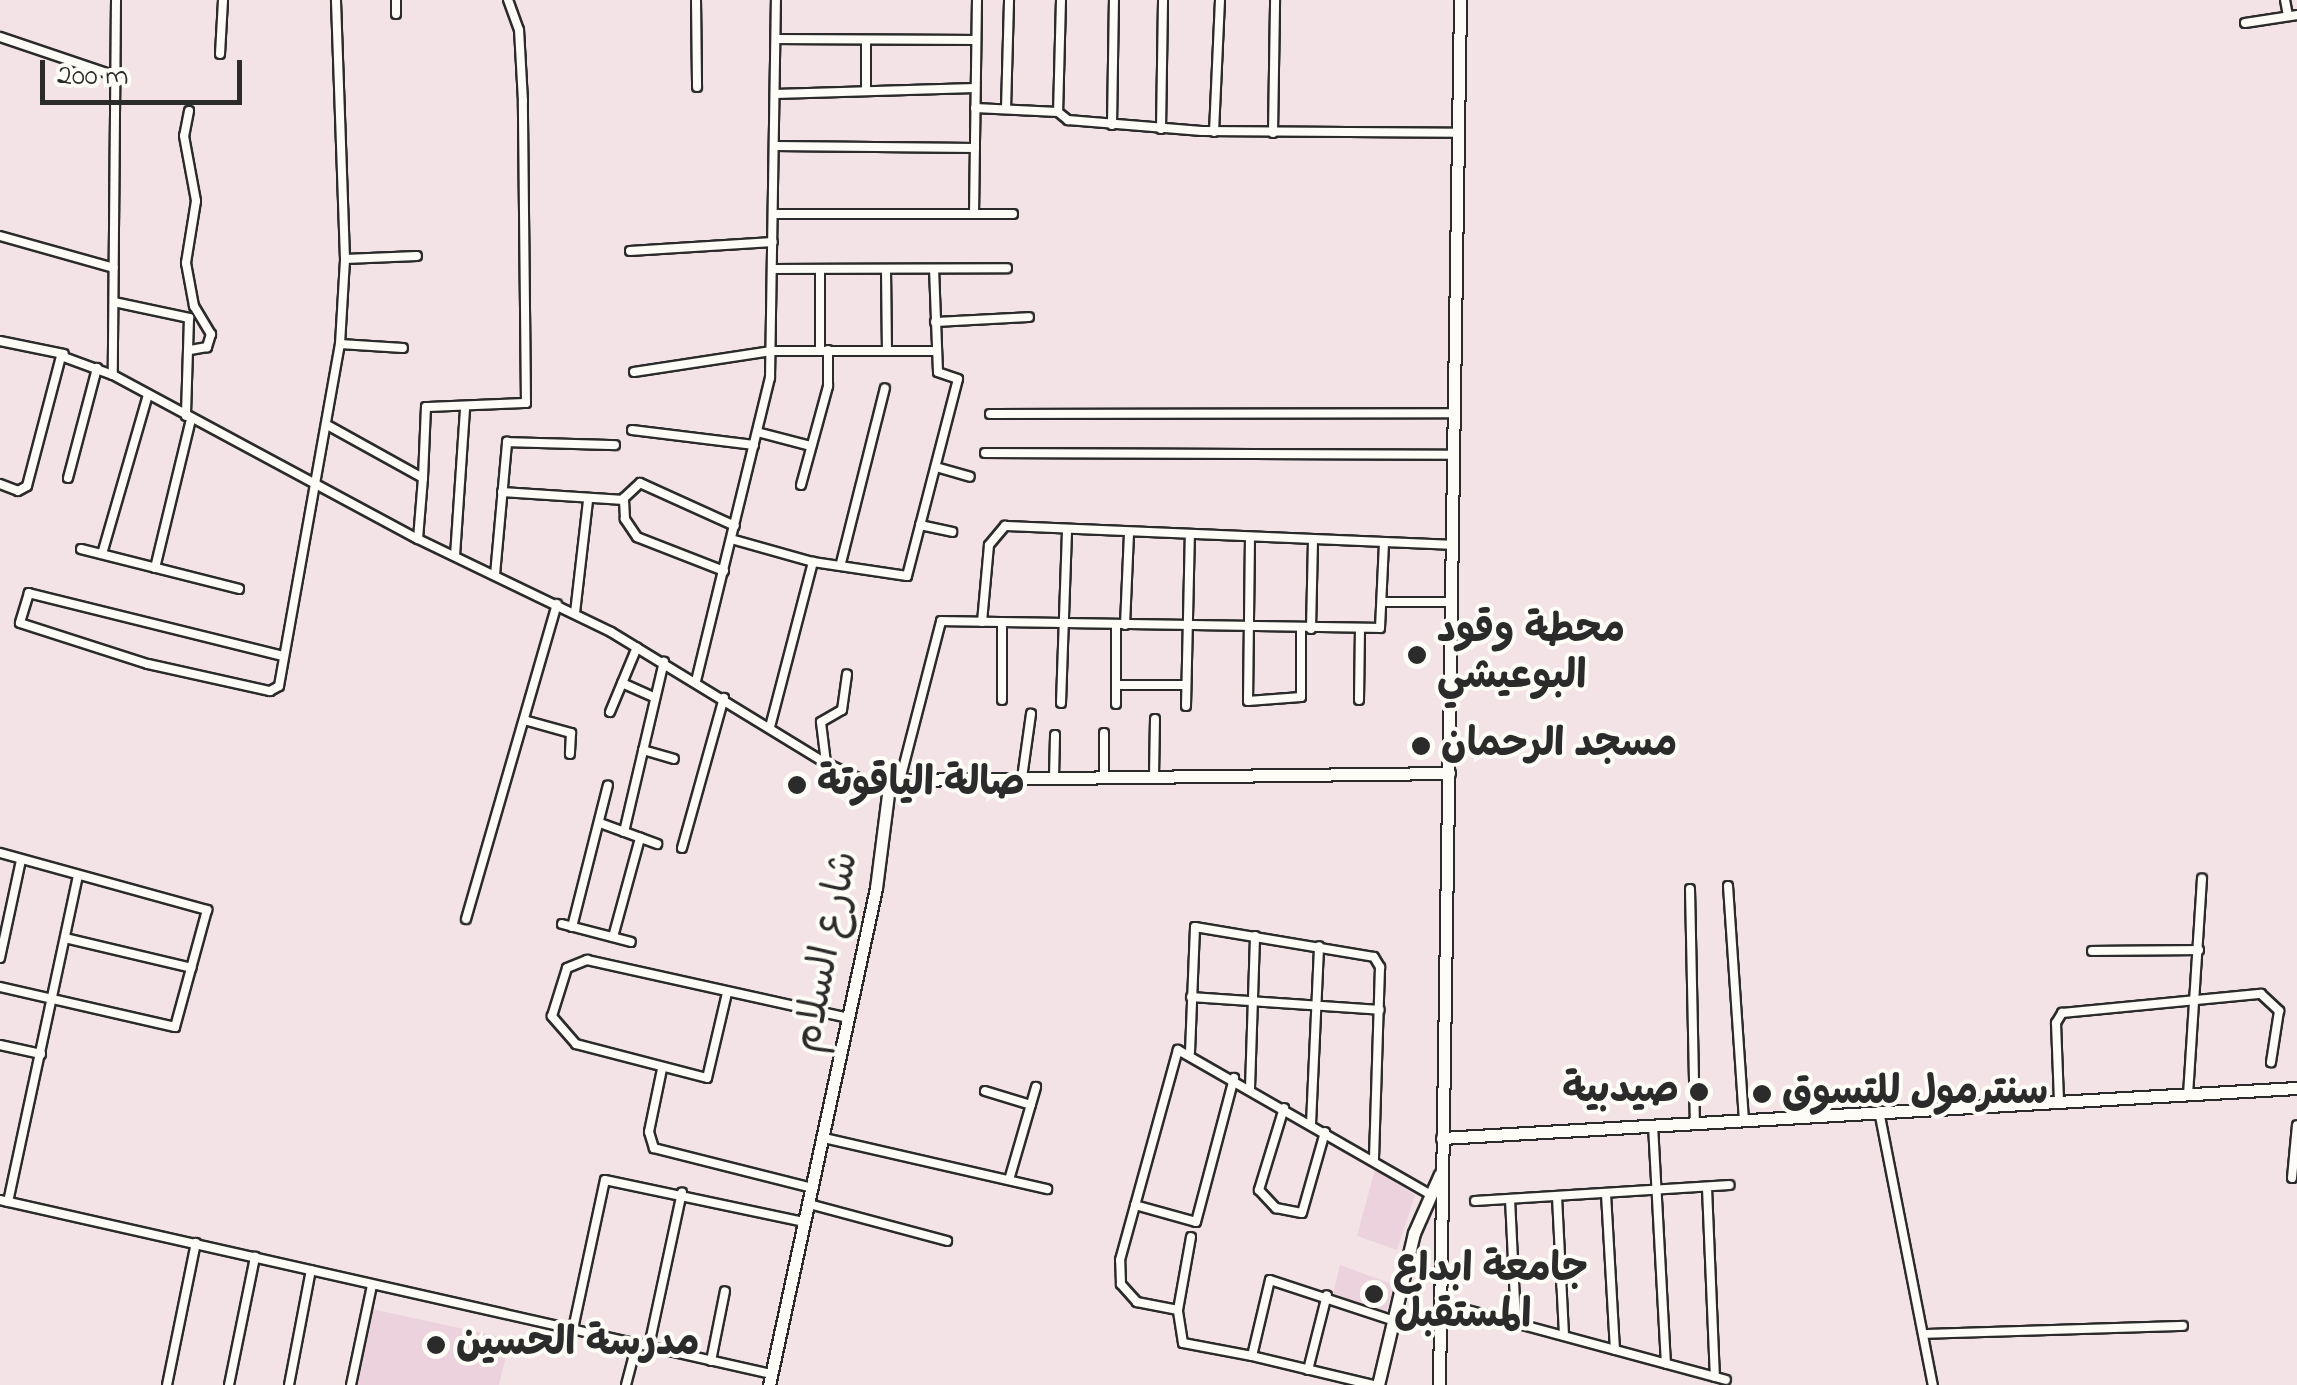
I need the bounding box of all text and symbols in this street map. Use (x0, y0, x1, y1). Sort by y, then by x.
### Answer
scale bar (45, 40, 248, 102)
text: 200 m (57, 55, 129, 99)
place label: محطة وقود البوعيشي (1437, 608, 1625, 702)
marker: محطة وقود البوعيشي (1406, 644, 1428, 666)
place label: مسجد الرحمان (1441, 722, 1677, 770)
marker: مسجد الرحمان (1410, 735, 1432, 757)
place label: صالة الياقوتة (817, 761, 1025, 809)
marker: صالة الياقوتة (786, 774, 808, 796)
street label: شارع السلام (785, 847, 871, 1057)
place label: صيدبية (1562, 1068, 1679, 1116)
place label: سنترمول للتسوق (1782, 1070, 2048, 1118)
marker: صيدبية (1688, 1081, 1710, 1103)
marker: سنترمول للتسوق (1751, 1083, 1773, 1105)
place label: جامعة ابداع المستقبل (1394, 1247, 1588, 1341)
marker: جامعة ابداع المستقبل (1363, 1283, 1385, 1305)
place label: مدرسة الحسين (456, 1321, 700, 1369)
marker: مدرسة الحسين (425, 1334, 447, 1356)

